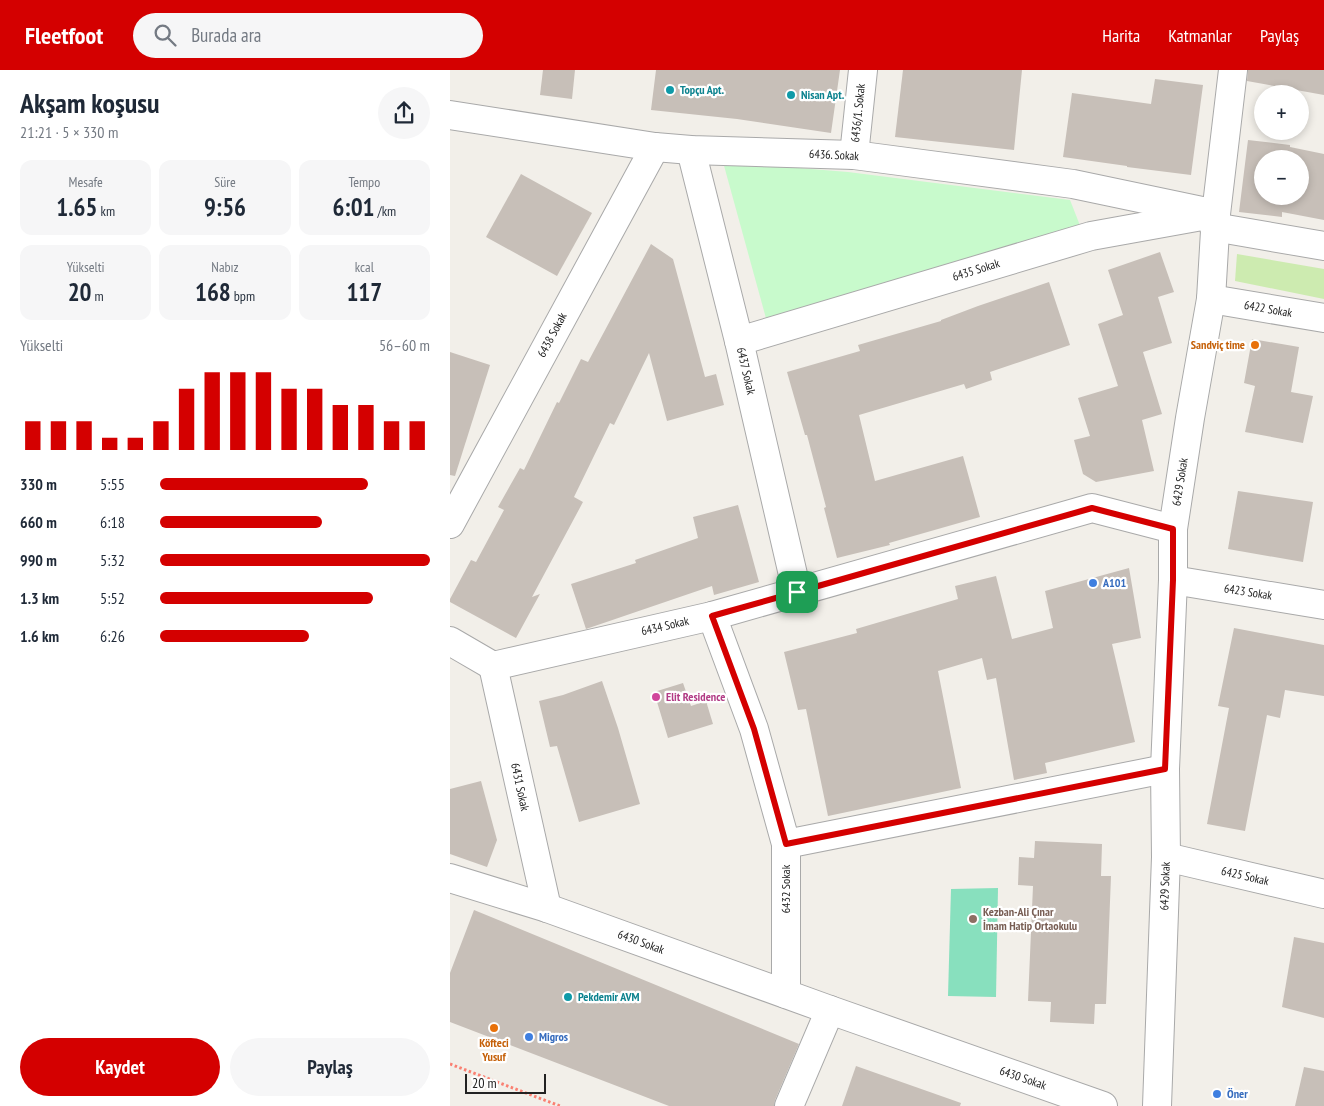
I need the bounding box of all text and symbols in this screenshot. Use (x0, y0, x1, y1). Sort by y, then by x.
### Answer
search box (133, 13, 483, 58)
text: Fleetfoot (25, 20, 103, 51)
icon: search (151, 21, 179, 49)
text: Burada ara (191, 23, 261, 47)
text: Harita (1102, 24, 1140, 47)
text: Katmanlar (1168, 24, 1232, 47)
text: Paylaş (1260, 24, 1299, 47)
place label: Topçu Apt. (680, 82, 725, 97)
street label: 6436/1. Sokak (847, 83, 868, 143)
text: Akşam koşusu (20, 84, 160, 121)
marker: Topçu Apt. (664, 84, 676, 96)
map controls (1254, 85, 1309, 205)
button: + (1254, 85, 1309, 140)
button: share (378, 87, 430, 139)
place label: Nisan Apt. (801, 87, 845, 102)
marker: Nisan Apt. (785, 89, 797, 101)
text: 21:21 · 5 × 330 m (20, 122, 118, 142)
street label: 6436. Sokak (809, 146, 860, 163)
button: − (1254, 150, 1309, 205)
text: Mesafe (69, 173, 103, 191)
text: Süre (214, 173, 236, 191)
text: Tempo (348, 173, 380, 191)
text: 1.65 (56, 191, 97, 223)
text: 9:56 (204, 191, 246, 223)
text: 6:01 (332, 191, 375, 223)
text: km (97, 202, 115, 220)
text: /km (375, 202, 396, 220)
street label: 6435 Sokak (950, 255, 1002, 284)
text: Yükselti (67, 258, 105, 276)
text: Nabız (211, 258, 239, 276)
text: kcal (355, 258, 374, 276)
text: 20 (68, 276, 92, 308)
text: 168 (195, 276, 231, 308)
text: 117 (346, 276, 382, 308)
text: m (92, 287, 104, 305)
text: bpm (231, 287, 255, 305)
street label: 6422 Sokak (1243, 297, 1294, 320)
street label: 6438 Sokak (534, 309, 570, 360)
text: Yükselti (20, 335, 63, 355)
text: 56–60 m (379, 335, 430, 355)
place label: Sandviç time (1191, 337, 1245, 352)
marker: Sandviç time (1249, 339, 1261, 351)
street label: 6437 Sokak (734, 346, 759, 396)
street label: 6429 Sokak (1168, 456, 1191, 507)
text: 330 m (20, 474, 57, 494)
text: 5:55 (100, 474, 125, 494)
text: 660 m (20, 512, 57, 532)
text: 6:18 (100, 512, 125, 532)
text: 990 m (20, 550, 57, 570)
text: 5:32 (100, 550, 125, 570)
pin (776, 571, 818, 613)
place label: A101 (1102, 575, 1126, 590)
marker: A101 (1087, 577, 1099, 589)
icon: arrive (783, 578, 811, 606)
street label: 6423 Sokak (1223, 580, 1274, 603)
text: 1.3 km (20, 588, 59, 608)
text: 5:52 (100, 588, 125, 608)
street label: 6434 Sokak (640, 613, 691, 638)
text: 1.6 km (20, 626, 59, 646)
text: 6:26 (100, 626, 125, 646)
place label: Elit Residence (666, 689, 725, 704)
marker: Elit Residence (650, 691, 662, 703)
street label: 6431 Sokak (508, 762, 533, 813)
street label: 6429 Sokak (1156, 861, 1173, 911)
street label: 6425 Sokak (1220, 863, 1271, 888)
street label: 6432 Sokak (778, 864, 793, 913)
place label: Kezban-Ali Çınar İmam Hatip Ortaokulu (983, 904, 1077, 933)
marker: Kezban-Ali Çınar İmam Hatip Ortaokulu (967, 913, 979, 925)
street label: 6430 Sokak (616, 926, 667, 957)
place label: Pekdemir AVM (578, 989, 639, 1004)
marker: Pekdemir AVM (562, 991, 574, 1003)
marker: Köfteci Yusuf (488, 1022, 500, 1034)
place label: Migros (539, 1029, 568, 1044)
marker: Migros (523, 1031, 535, 1043)
place label: Köfteci Yusuf (479, 1035, 509, 1064)
button: Kaydet (20, 1038, 220, 1096)
button: Paylaş (230, 1038, 430, 1096)
street label: 6430 Sokak (998, 1063, 1049, 1093)
scale bar (465, 1071, 546, 1094)
text: 20 m (472, 1074, 497, 1092)
place label: Öner (1227, 1086, 1248, 1101)
marker: Öner (1211, 1088, 1223, 1100)

